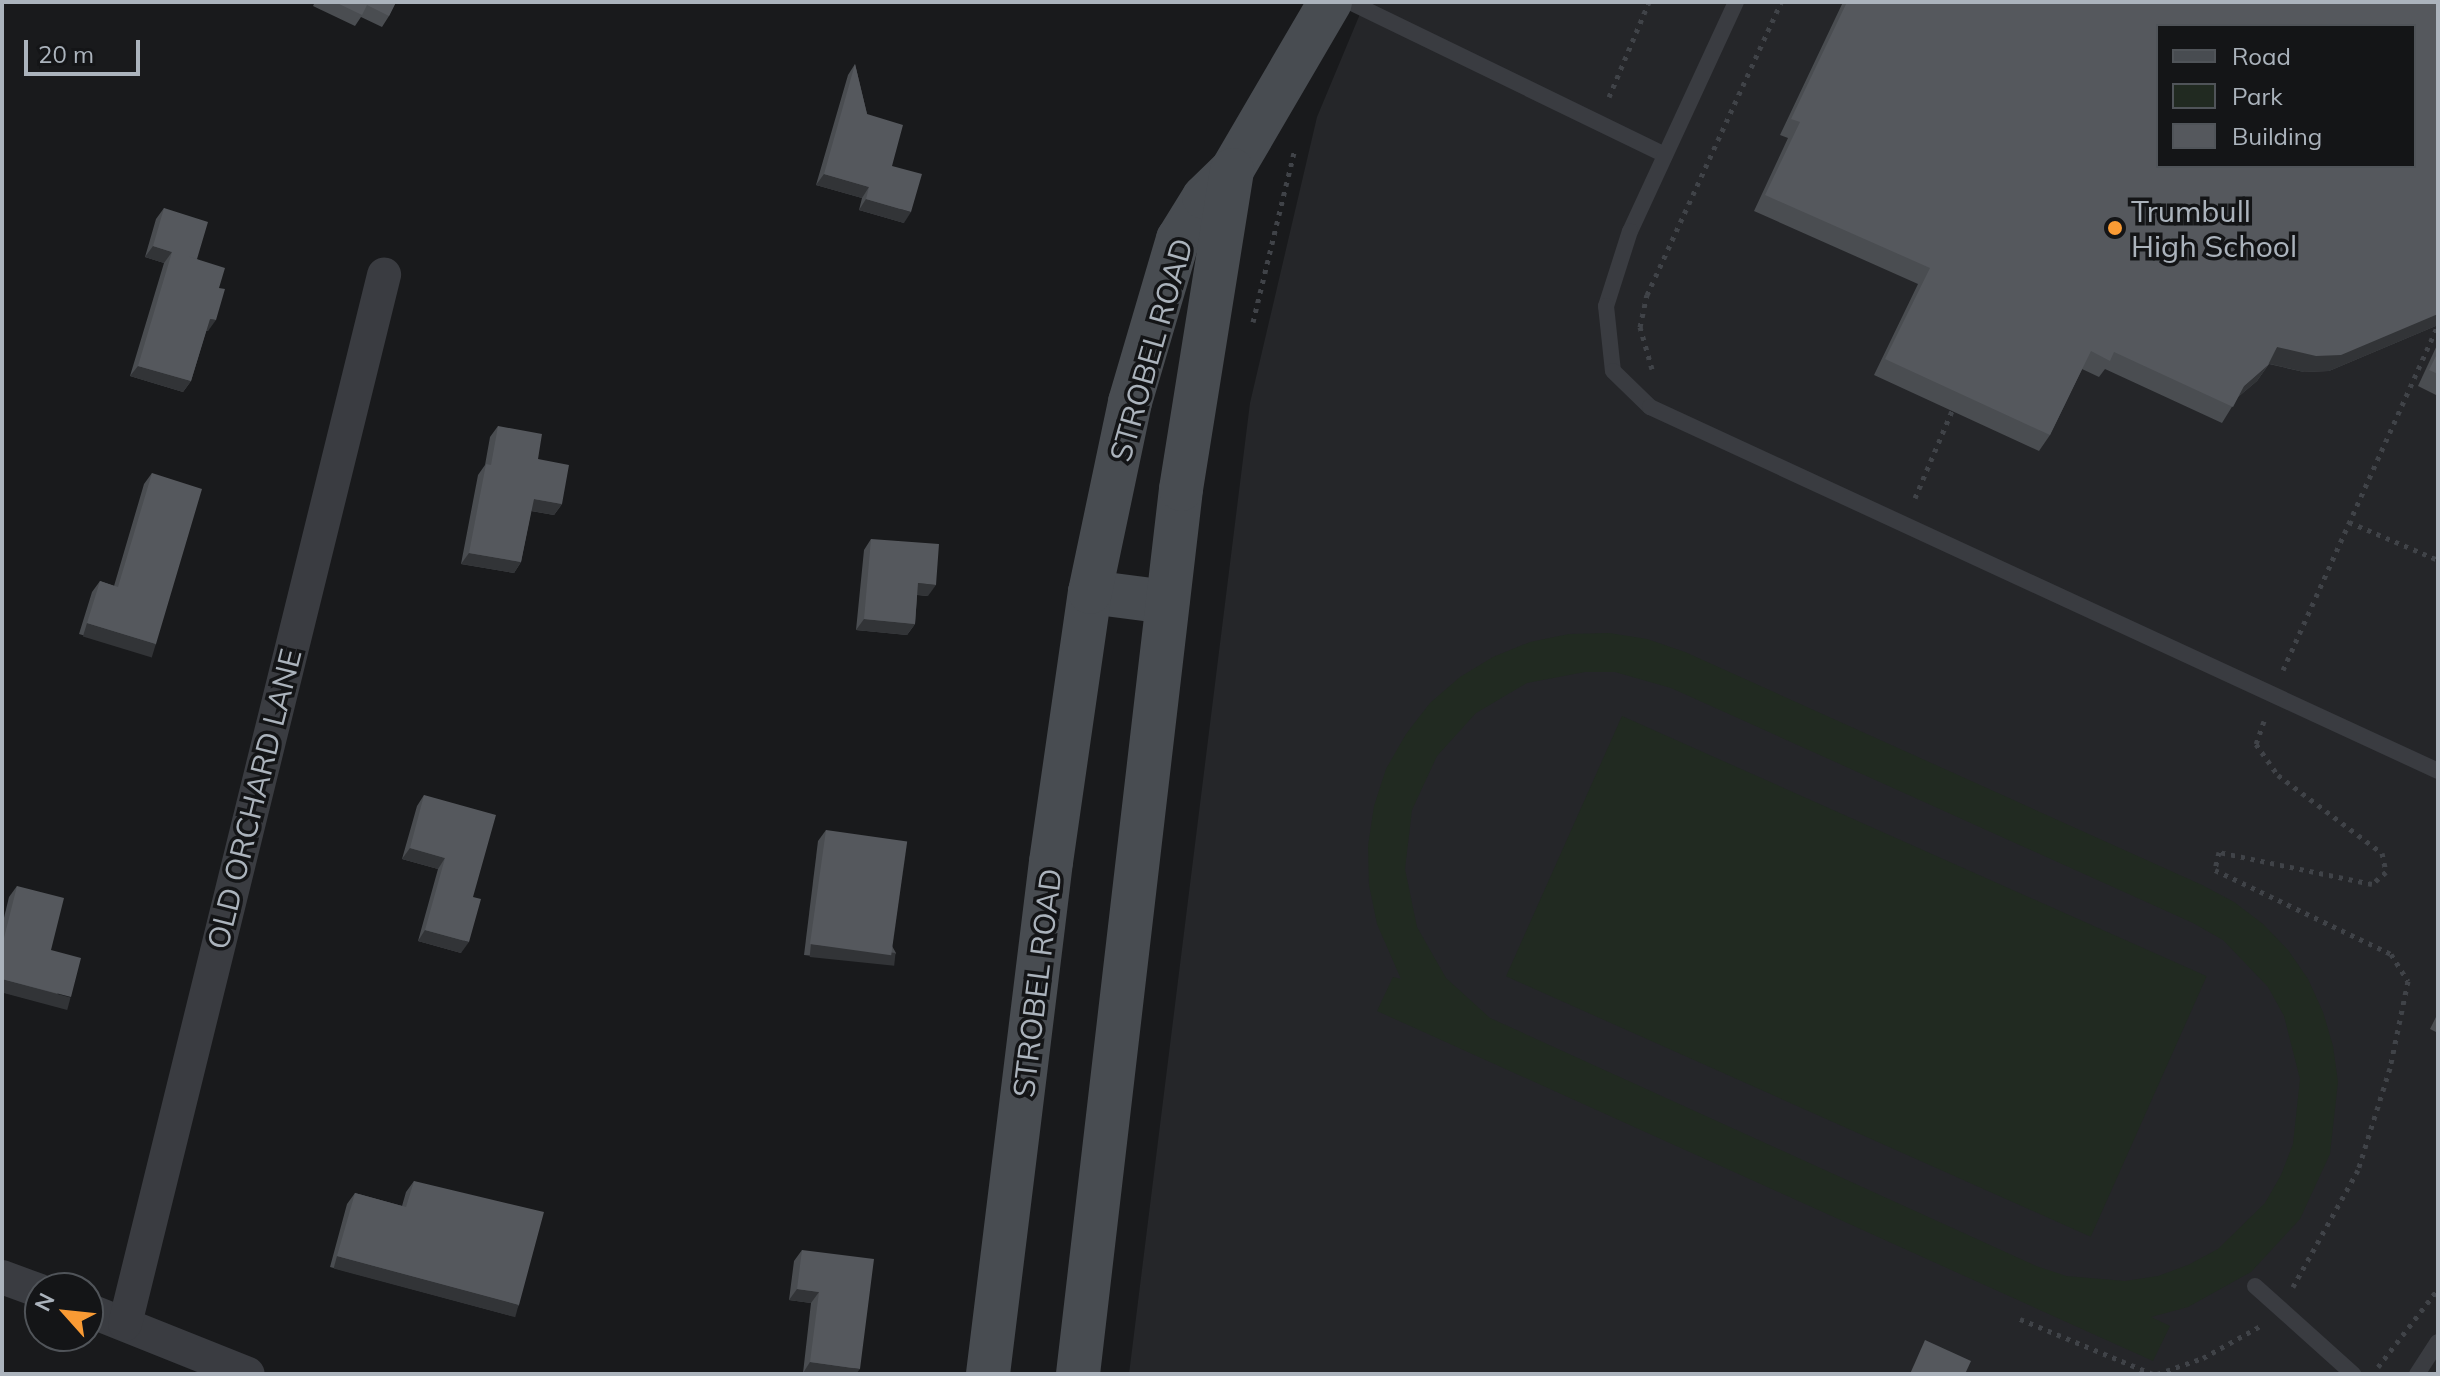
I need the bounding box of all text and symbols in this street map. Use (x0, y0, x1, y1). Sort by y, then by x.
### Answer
scale bar (28, 24, 144, 74)
legend (2156, 24, 2416, 168)
text: 20 m (38, 39, 94, 69)
text: Road (2232, 41, 2291, 71)
text: Park (2232, 81, 2283, 111)
text: Building (2232, 121, 2322, 151)
place label: Trumbull High School (2131, 193, 2297, 264)
marker: Trumbull High School (2106, 219, 2124, 237)
street label: STROBEL ROAD (1102, 234, 1200, 466)
street label: OLD ORCHARD LANE (199, 645, 309, 953)
street label: STROBEL ROAD (1005, 867, 1069, 1099)
north arrow (24, 1272, 104, 1352)
text: N (28, 1288, 61, 1316)

